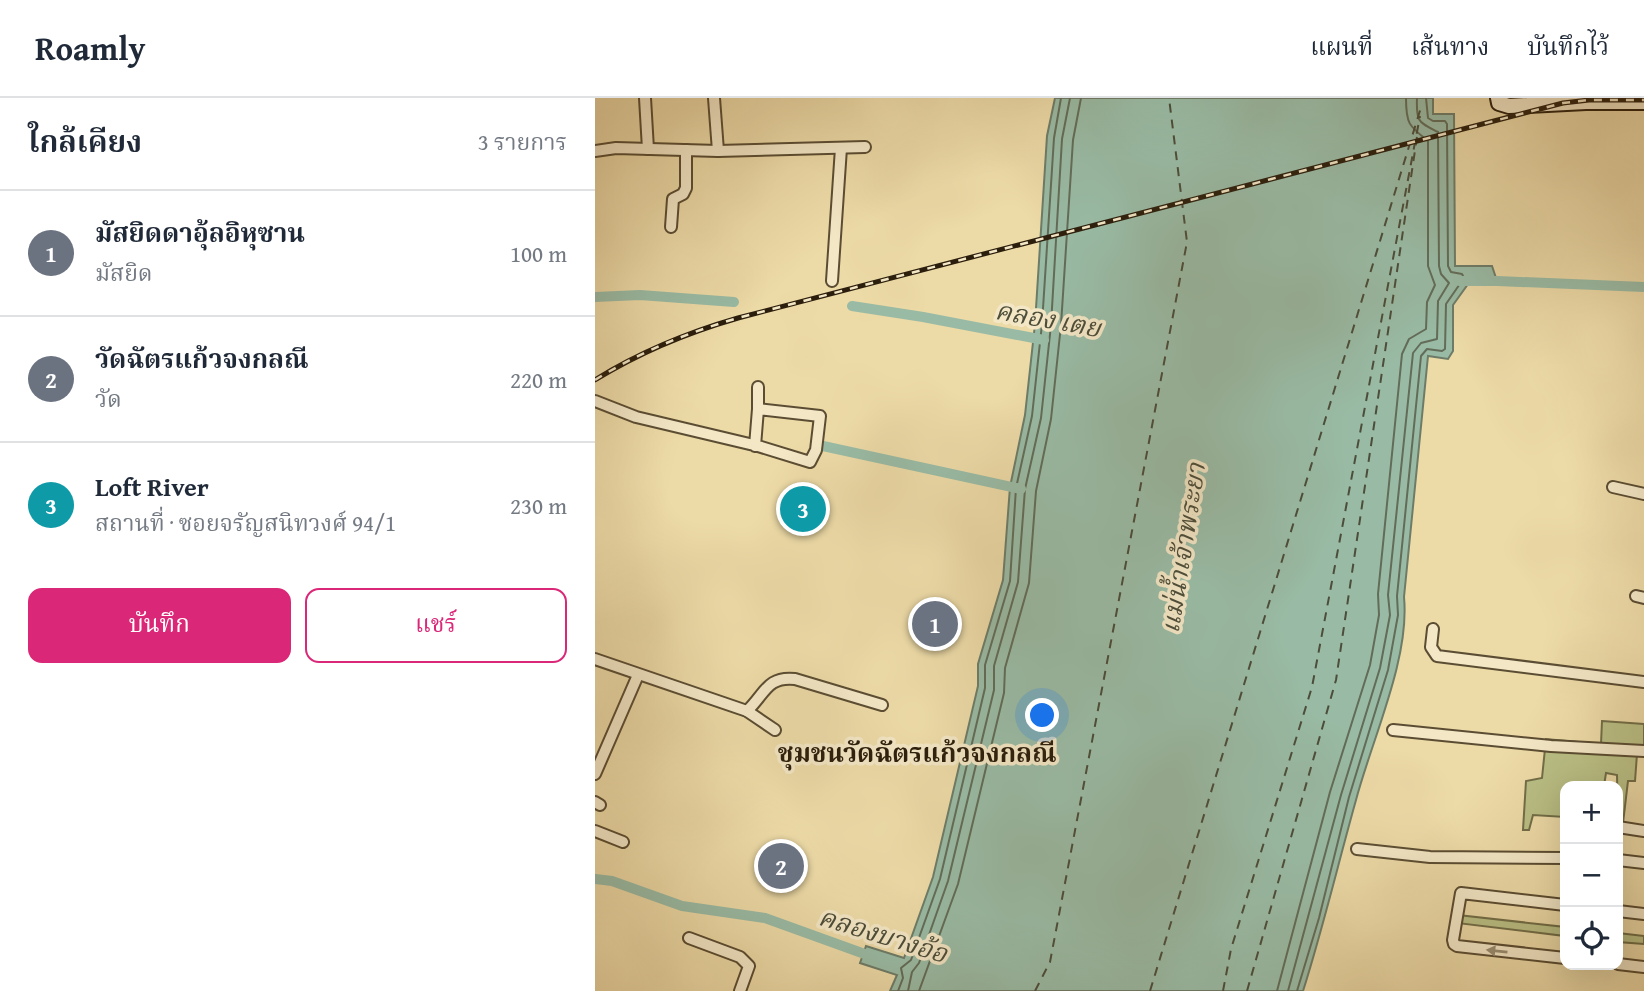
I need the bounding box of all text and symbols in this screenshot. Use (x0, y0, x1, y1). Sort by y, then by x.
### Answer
text: Roamly (35, 24, 145, 72)
text: แผนที่ (1310, 29, 1373, 64)
text: เส้นทาง (1411, 29, 1489, 64)
text: บันทึกไว้ (1527, 29, 1609, 64)
text: ใกล้เคียง (28, 119, 142, 163)
text: 3 รายการ (478, 125, 567, 158)
text: มัสยิดดาอุ้ลอิหุซาน (95, 213, 305, 252)
text: 1 (45, 237, 57, 270)
text: 100 m (510, 237, 567, 270)
text: มัสยิด (95, 256, 153, 289)
water label: คลอง เตย (992, 290, 1105, 347)
text: วัดฉัตรแก้วจงกลณี (95, 339, 308, 378)
text: 2 (45, 363, 57, 396)
text: 220 m (510, 363, 567, 396)
text: วัด (95, 382, 122, 415)
water label: แม่น้ำเจ้าพระยา (1150, 459, 1215, 636)
text: Loft River (95, 467, 209, 506)
pin: 3 (780, 483, 826, 535)
text: 3 (45, 489, 57, 522)
text: 230 m (510, 489, 567, 522)
text: สถานที่ · ซอยจรัญสนิทวงศ์ 94/1 (95, 506, 396, 539)
button: บันทึก (28, 588, 291, 663)
button: แชร์ (305, 588, 567, 663)
pin: 1 (912, 598, 958, 650)
your location (1025, 698, 1059, 732)
district label: ชุมชนวัดฉัตรแก้วจงกลณี (778, 733, 1056, 772)
map controls (1560, 781, 1623, 970)
button: + (1560, 781, 1623, 844)
pin: 2 (758, 840, 804, 892)
button: − (1560, 844, 1623, 907)
water label: คลองบางอ้อ (814, 897, 953, 973)
button: locate (1560, 907, 1623, 970)
one-way arrow (1486, 945, 1508, 956)

